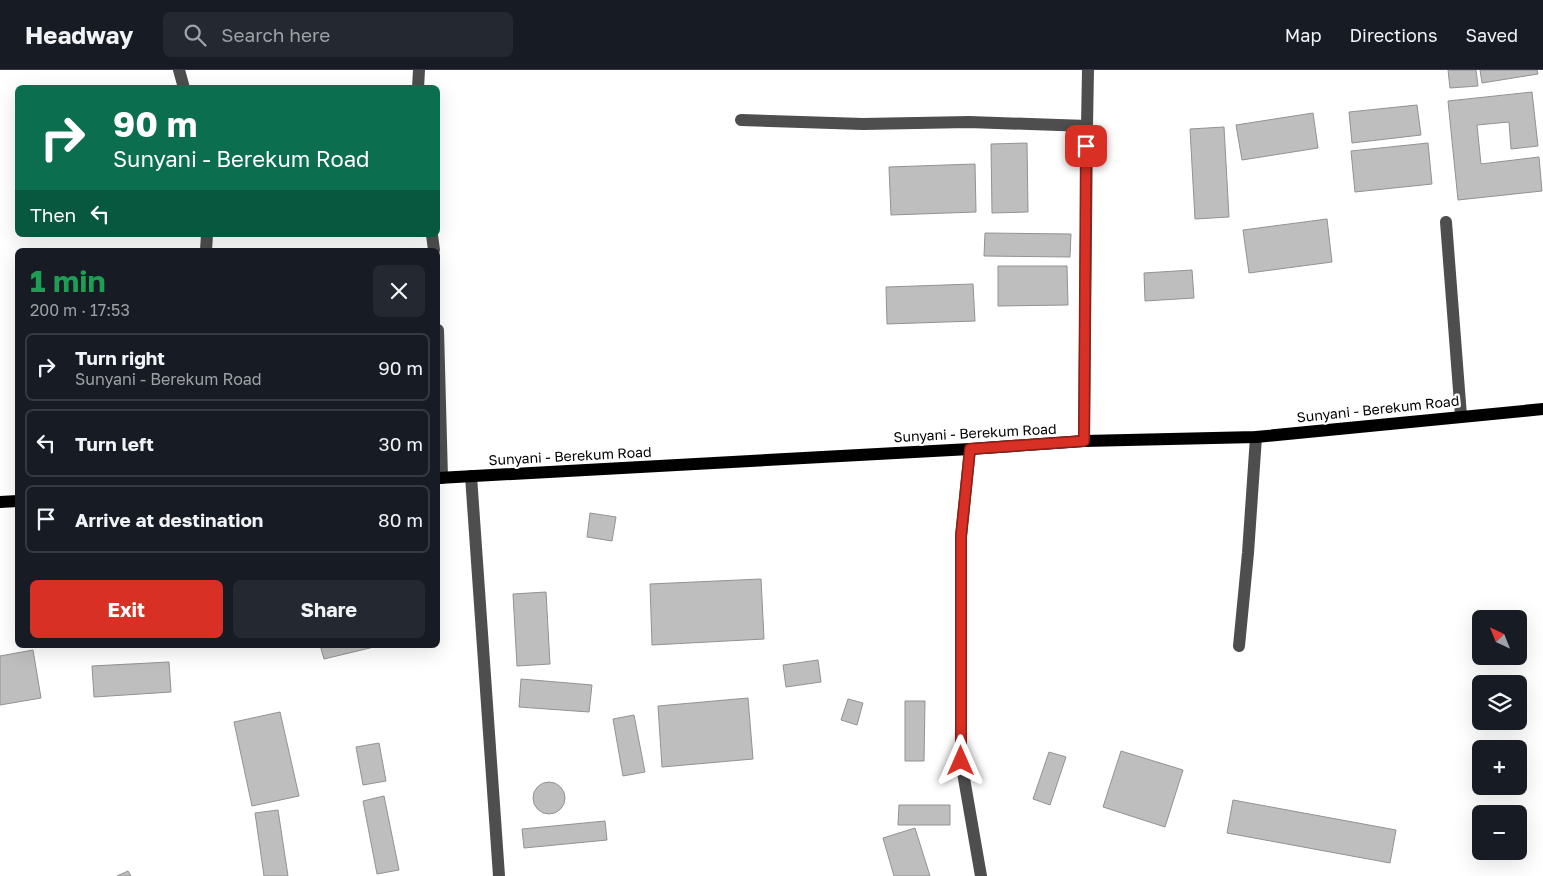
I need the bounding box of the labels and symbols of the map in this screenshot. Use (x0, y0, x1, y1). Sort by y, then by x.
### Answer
pin (1065, 125, 1107, 167)
street label: Sunyani - Berekum Road (1296, 392, 1460, 425)
street label: Sunyani - Berekum Road (893, 420, 1057, 445)
street label: Sunyani - Berekum Road (488, 443, 652, 468)
north arrow (1472, 610, 1528, 665)
position arrow (934, 734, 986, 786)

